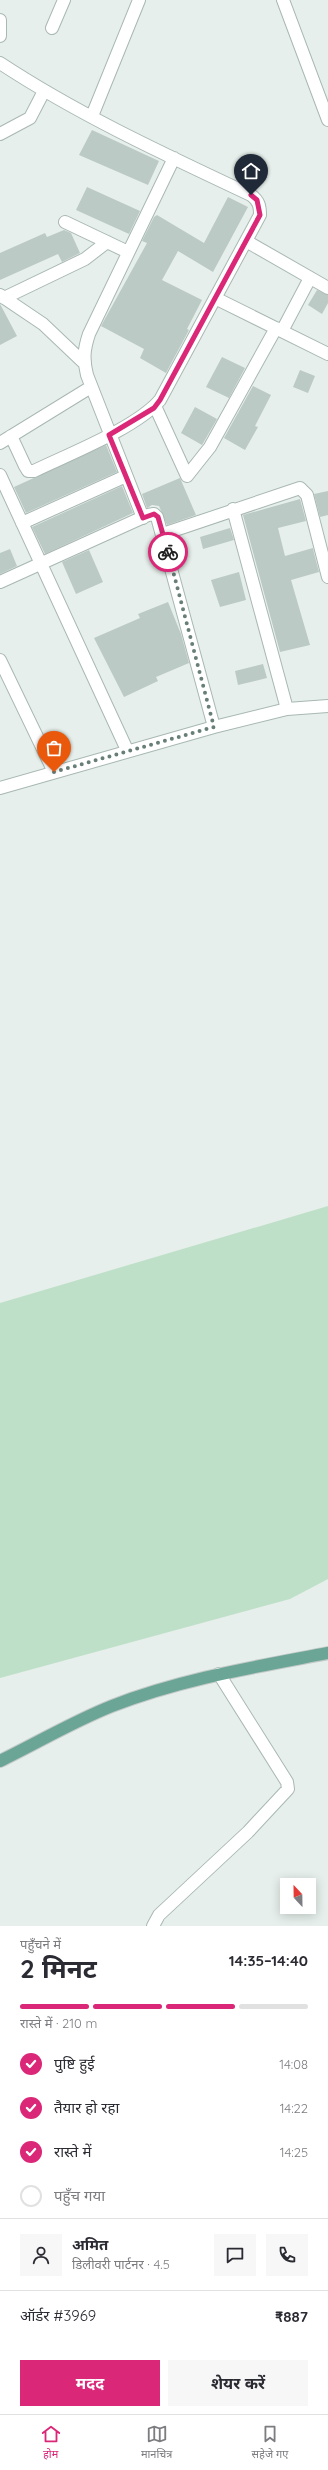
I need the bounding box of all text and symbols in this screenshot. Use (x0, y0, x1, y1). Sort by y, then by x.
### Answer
pin (234, 154, 268, 195)
icon: home (240, 160, 262, 182)
courier (148, 532, 188, 572)
icon: bike (157, 541, 179, 563)
pin (37, 731, 71, 772)
icon: bag (43, 737, 65, 759)
north arrow (280, 1878, 316, 1914)
map controls (280, 1878, 316, 1914)
text: पहुँचने में (20, 1936, 61, 1952)
text: 14:35–14:40 (229, 1951, 308, 1970)
text: 2 मिनट (20, 1952, 97, 1985)
text: रास्ते में · 210 m (20, 2015, 97, 2031)
icon: check (20, 2053, 42, 2075)
text: पुष्टि हुई (54, 2054, 95, 2073)
text: 14:08 (279, 2056, 308, 2072)
icon: check (20, 2097, 42, 2119)
text: तैयार हो रहा (54, 2098, 119, 2117)
text: 14:22 (280, 2100, 308, 2116)
icon: check (20, 2141, 42, 2163)
text: रास्ते में (54, 2142, 91, 2161)
text: 14:25 (280, 2144, 308, 2160)
text: पहुँच गया (54, 2186, 105, 2205)
button: person (20, 2234, 62, 2276)
button: chat (214, 2234, 256, 2276)
button: phone (266, 2234, 308, 2276)
text: अमित (72, 2235, 108, 2254)
text: डिलीवरी पार्टनर · 4.5 (72, 2256, 170, 2272)
text: ऑर्डर #3969 (20, 2306, 96, 2325)
text: ₹887 (275, 2307, 308, 2326)
button: मदद (20, 2360, 160, 2406)
button: शेयर करें (168, 2360, 308, 2406)
tab: होम (40, 2423, 62, 2462)
tab: मानचित्र (141, 2423, 172, 2462)
tab: सहेजे गए (252, 2423, 288, 2462)

